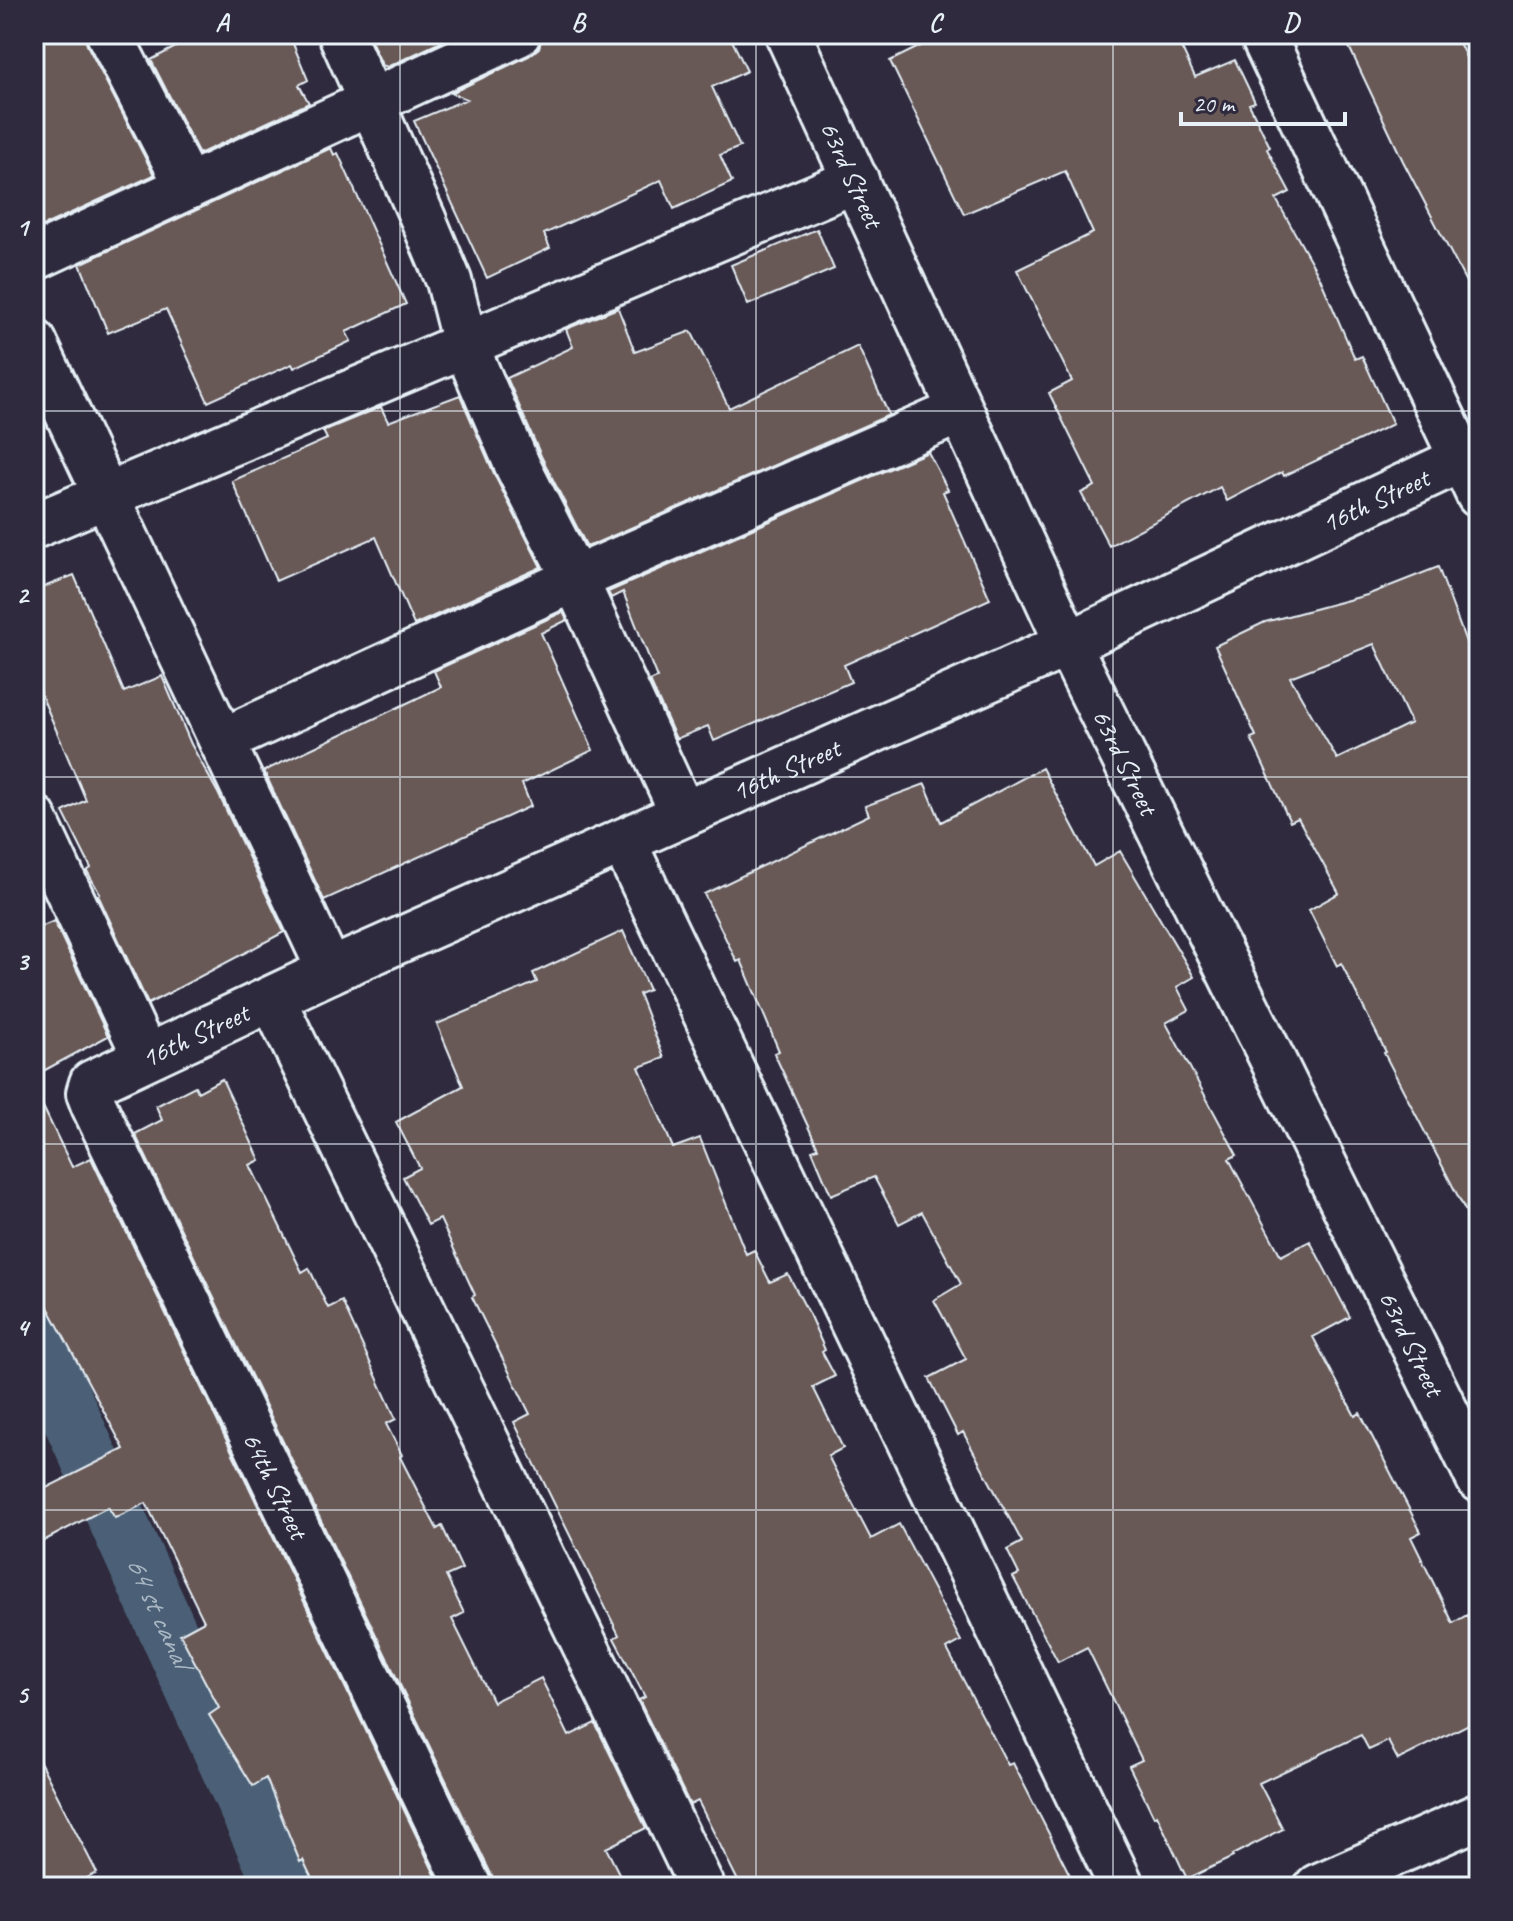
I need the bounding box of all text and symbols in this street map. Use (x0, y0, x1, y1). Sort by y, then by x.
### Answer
text: A (215, 6, 230, 39)
text: B (571, 6, 587, 39)
text: C (929, 6, 945, 39)
text: D (1283, 6, 1301, 39)
scale bar (1181, 76, 1345, 126)
text: 20 m (1193, 89, 1236, 119)
street label: 63rd Street (812, 115, 893, 236)
text: 1 (16, 211, 31, 244)
street label: 16th Street (1316, 459, 1437, 541)
text: 2 (16, 578, 30, 611)
street label: 63rd Street (1085, 703, 1167, 823)
street label: 16th Street (726, 729, 848, 809)
text: 3 (16, 945, 30, 978)
street label: 16th Street (135, 994, 256, 1075)
street label: 63rd Street (1371, 1284, 1453, 1404)
text: 4 (16, 1311, 31, 1344)
street label: 64th Street (235, 1426, 318, 1547)
water label: 64 st canal (117, 1550, 204, 1681)
text: 5 (16, 1678, 30, 1711)

